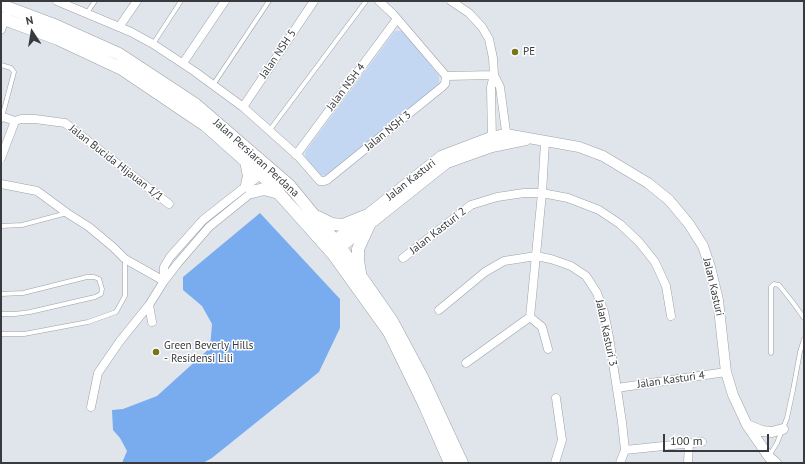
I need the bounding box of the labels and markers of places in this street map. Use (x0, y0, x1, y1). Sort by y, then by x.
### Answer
place label: PE (523, 45, 535, 59)
marker: PE (510, 47, 520, 57)
place label: Green Beverly Hills - Residensi Lili (164, 339, 253, 365)
marker: Green Beverly Hills - Residensi Lili (151, 347, 161, 357)

